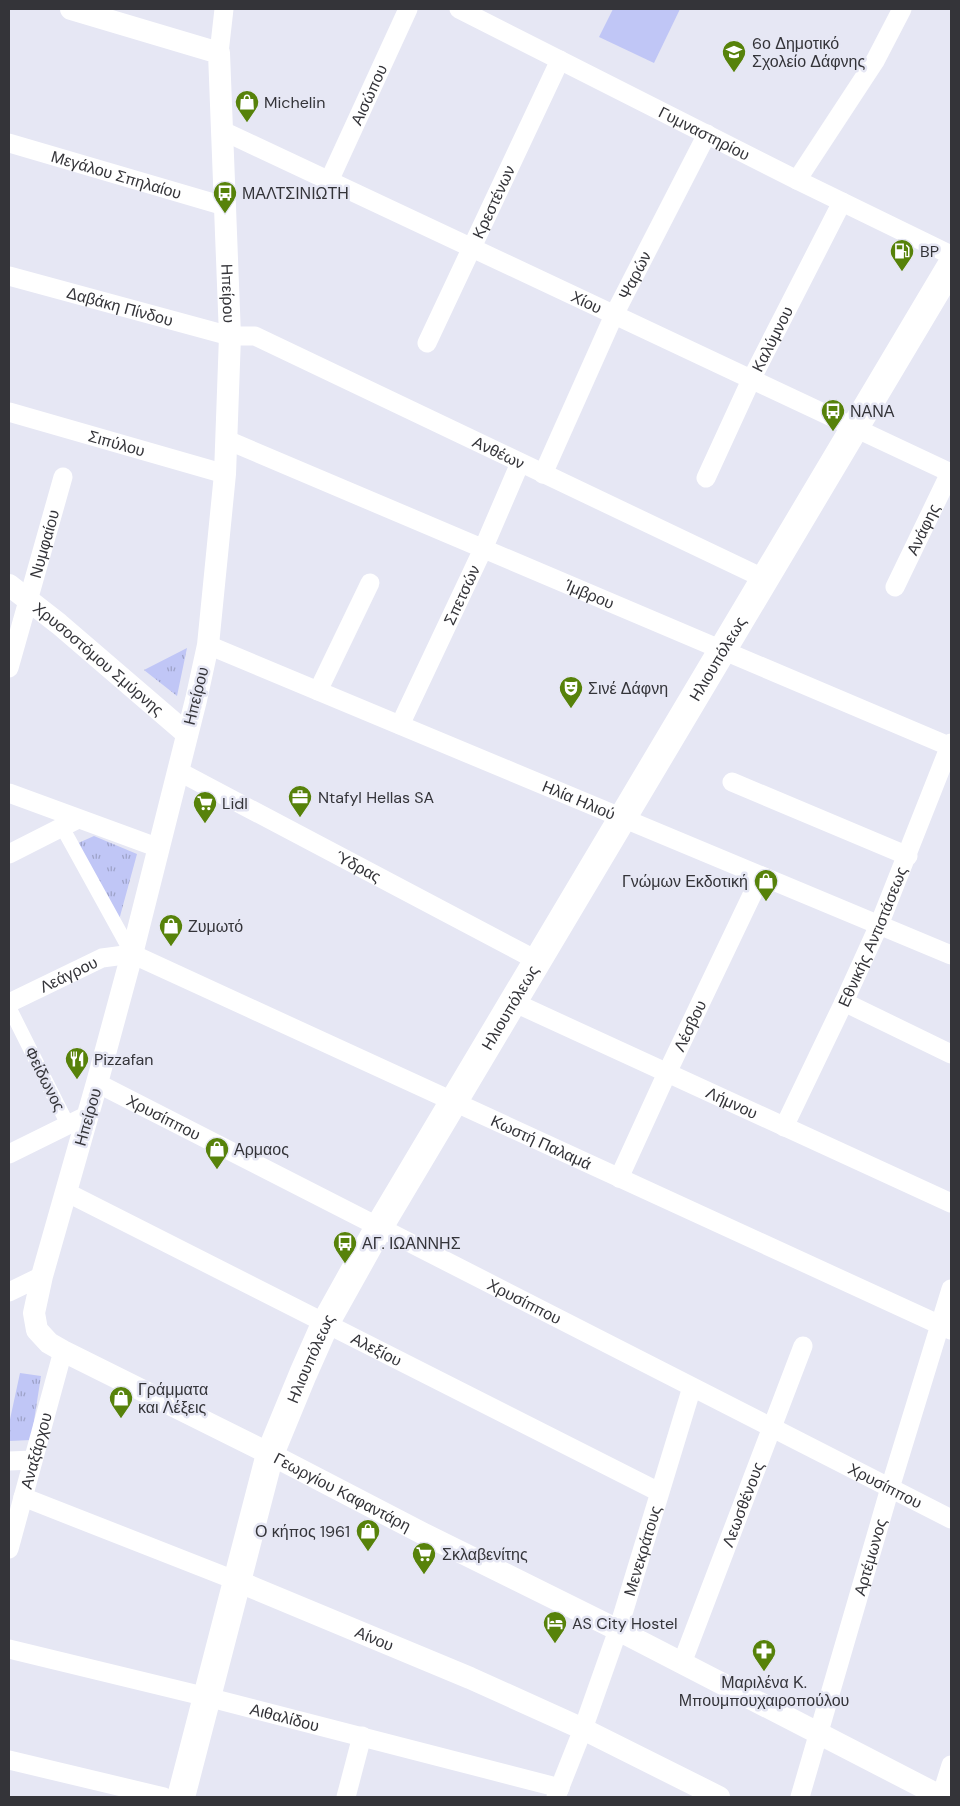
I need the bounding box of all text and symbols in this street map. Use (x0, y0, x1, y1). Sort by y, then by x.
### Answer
place label: 6ο Δημοτικό Σχολείο Δάφνης (752, 33, 866, 72)
school or university icon: 6ο Δημοτικό Σχολείο Δάφνης (721, 39, 747, 73)
street label: Αισώπου (346, 61, 392, 128)
shop icon: Michelin (234, 89, 260, 123)
place label: Michelin (264, 92, 325, 113)
street label: Γυμναστηρίου (655, 101, 754, 165)
street label: Μεγάλου Σπηλαίου (49, 145, 184, 204)
street label: Κρεστένων (467, 162, 520, 242)
bus stop icon: ΜΑΛΤΣΙΝΙΩΤΗ (212, 180, 238, 214)
place label: ΜΑΛΤΣΙΝΙΩΤΗ (242, 183, 349, 204)
fuel station icon: BP (889, 238, 915, 272)
place label: BP (920, 241, 939, 262)
street label: Ψαρών (613, 247, 656, 303)
street label: Ηπείρου (217, 263, 240, 323)
street label: Δαβάκη Πίνδου (65, 282, 175, 331)
street label: Χίου (568, 286, 606, 318)
street label: Καλύμνου (747, 303, 798, 375)
bus stop icon: ΝΑΝΑ (820, 398, 846, 432)
place label: ΝΑΝΑ (850, 401, 895, 422)
street label: Σιπύλου (86, 425, 147, 461)
street label: Ανθέων (469, 431, 528, 473)
street label: Ανάφης (901, 500, 944, 559)
street label: Νυμφαίου (24, 507, 64, 581)
street label: Σπετσών (438, 561, 485, 628)
street label: Ίμβρου (561, 574, 617, 613)
street label: Χρυσοστόμου Σμύρνης (29, 597, 169, 720)
street label: Ηλιουπόλεως (684, 612, 751, 705)
street label: Ηπείρου (179, 665, 213, 727)
theatre icon: Σινέ Δάφνη (558, 675, 584, 709)
place label: Σινέ Δάφνη (588, 678, 668, 699)
street label: Ηλία Ηλιού (539, 775, 619, 824)
office icon: Ntafyl Hellas SA (287, 784, 313, 818)
place label: Ntafyl Hellas SA (318, 787, 435, 808)
supermarket icon: Lidl (192, 790, 218, 824)
place label: Lidl (222, 793, 248, 814)
street label: Ύδρας (332, 846, 385, 887)
street label: Εθνικής Αντιστάσεως (833, 863, 912, 1010)
shop icon: Γνώμων Εκδοτική (753, 868, 779, 902)
place label: Γνώμων Εκδοτική (622, 871, 748, 892)
shop icon: Ζυμωτό (158, 913, 184, 947)
place label: Ζυμωτό (188, 916, 243, 937)
street label: Λεάγρου (36, 951, 101, 997)
street label: Ηλιουπόλεως (476, 961, 543, 1054)
street label: Λέσβου (668, 996, 711, 1055)
street label: Φείδωνος (20, 1043, 70, 1115)
restaurant icon: Pizzafan (64, 1046, 90, 1080)
place label: Pizzafan (94, 1049, 154, 1070)
street label: Λήμνου (703, 1082, 761, 1123)
street label: Ηπείρου (70, 1086, 106, 1148)
street label: Χρυσίππου (123, 1089, 204, 1145)
street label: Κωστή Παλαμά (488, 1110, 595, 1174)
shop icon: Αρμαος (204, 1136, 230, 1170)
place label: Αρμαος (234, 1139, 289, 1160)
bus stop icon: ΑΓ. ΙΩΑΝΝΗΣ (332, 1230, 358, 1264)
place label: ΑΓ. ΙΩΑΝΝΗΣ (362, 1233, 461, 1254)
street label: Χρυσίππου (484, 1274, 565, 1329)
street label: Ηλιουπόλεως (282, 1310, 339, 1406)
street label: Αλεξίου (348, 1327, 405, 1371)
place label: Γράμματα και Λέξεις (138, 1379, 208, 1418)
shop icon: Γράμματα και Λέξεις (108, 1385, 134, 1419)
street label: Αναξάρχου (15, 1410, 56, 1491)
street label: Γεωργίου Καφαντάρη (270, 1447, 415, 1536)
street label: Λεωσθένους (717, 1458, 769, 1550)
street label: Χρυσίππου (845, 1458, 926, 1513)
street label: Μενεκράτους (618, 1503, 666, 1599)
street label: Αρτέμωνος (849, 1516, 891, 1598)
shop icon: Ο κήπος 1961 (355, 1518, 381, 1552)
place label: Ο κήπος 1961 (255, 1521, 350, 1542)
supermarket icon: Σκλαβενίτης (411, 1541, 437, 1575)
place label: Σκλαβενίτης (442, 1544, 528, 1565)
hotel icon: AS City Hostel (542, 1610, 568, 1644)
place label: AS City Hostel (572, 1613, 678, 1634)
street label: Αίνου (352, 1621, 397, 1656)
pharmacy icon: Μαριλένα Κ. Μπουμπουχαιροπούλου (751, 1638, 777, 1672)
place label: Μαριλένα Κ. Μπουμπουχαιροπούλου (679, 1672, 849, 1711)
street label: Αιθαλίδου (248, 1698, 321, 1736)

